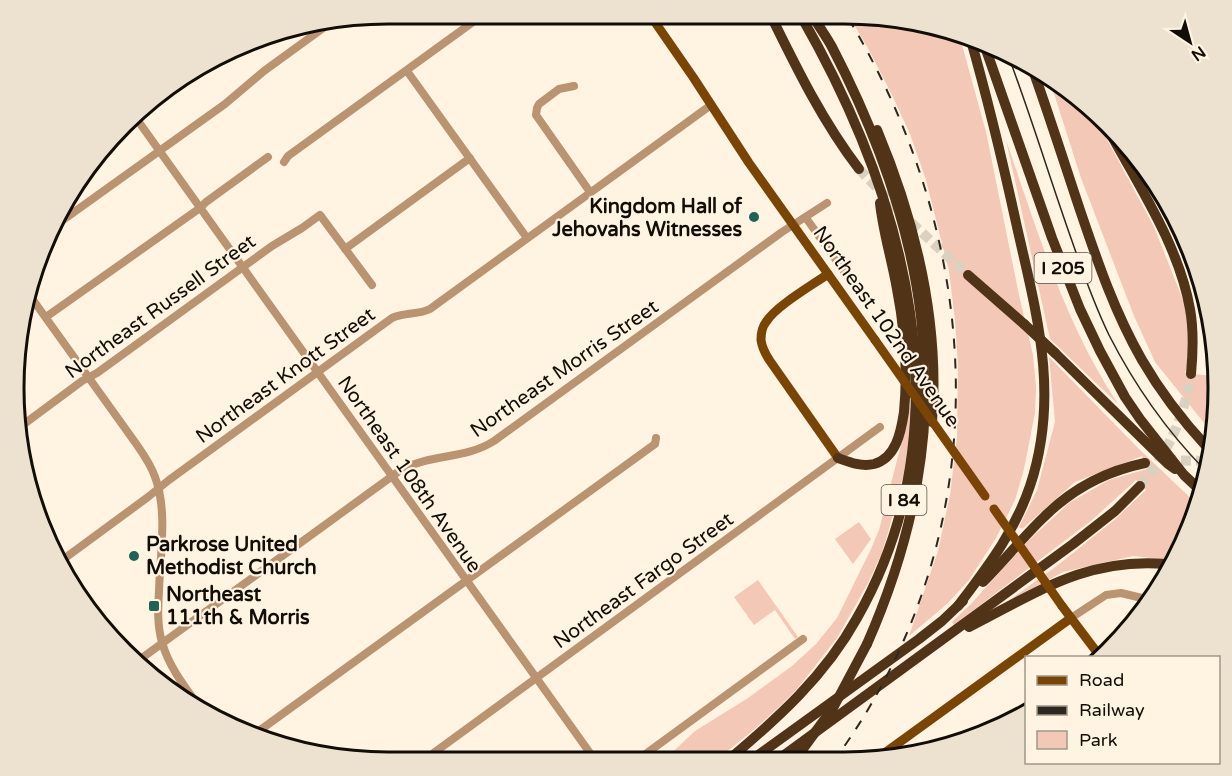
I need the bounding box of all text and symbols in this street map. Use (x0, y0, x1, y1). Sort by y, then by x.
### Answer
north arrow (1160, 12, 1220, 72)
text: N (1187, 41, 1209, 65)
place label: Kingdom Hall of Jehovahs Witnesses (551, 195, 742, 242)
marker: Kingdom Hall of Jehovahs Witnesses (747, 210, 761, 224)
street label: Northeast 102nd Avenue (808, 222, 965, 432)
street label: Northeast Russell Street (61, 229, 261, 384)
road number: I 205 (1034, 253, 1092, 283)
street label: Northeast Morris Street (466, 295, 663, 443)
street label: Northeast Knott Street (191, 303, 380, 449)
street label: Northeast 108th Avenue (332, 372, 486, 578)
road number: I 84 (882, 485, 926, 515)
street label: Northeast Fargo Street (549, 507, 739, 654)
place label: Parkrose United Methodist Church (146, 533, 317, 580)
marker: Parkrose United Methodist Church (127, 549, 141, 563)
place label: Northeast 111th & Morris (166, 583, 310, 630)
marker: Northeast 111th & Morris (147, 599, 161, 613)
legend (1025, 656, 1220, 764)
text: Road (1079, 669, 1124, 691)
text: Railway (1079, 699, 1145, 721)
text: Park (1079, 729, 1118, 751)

